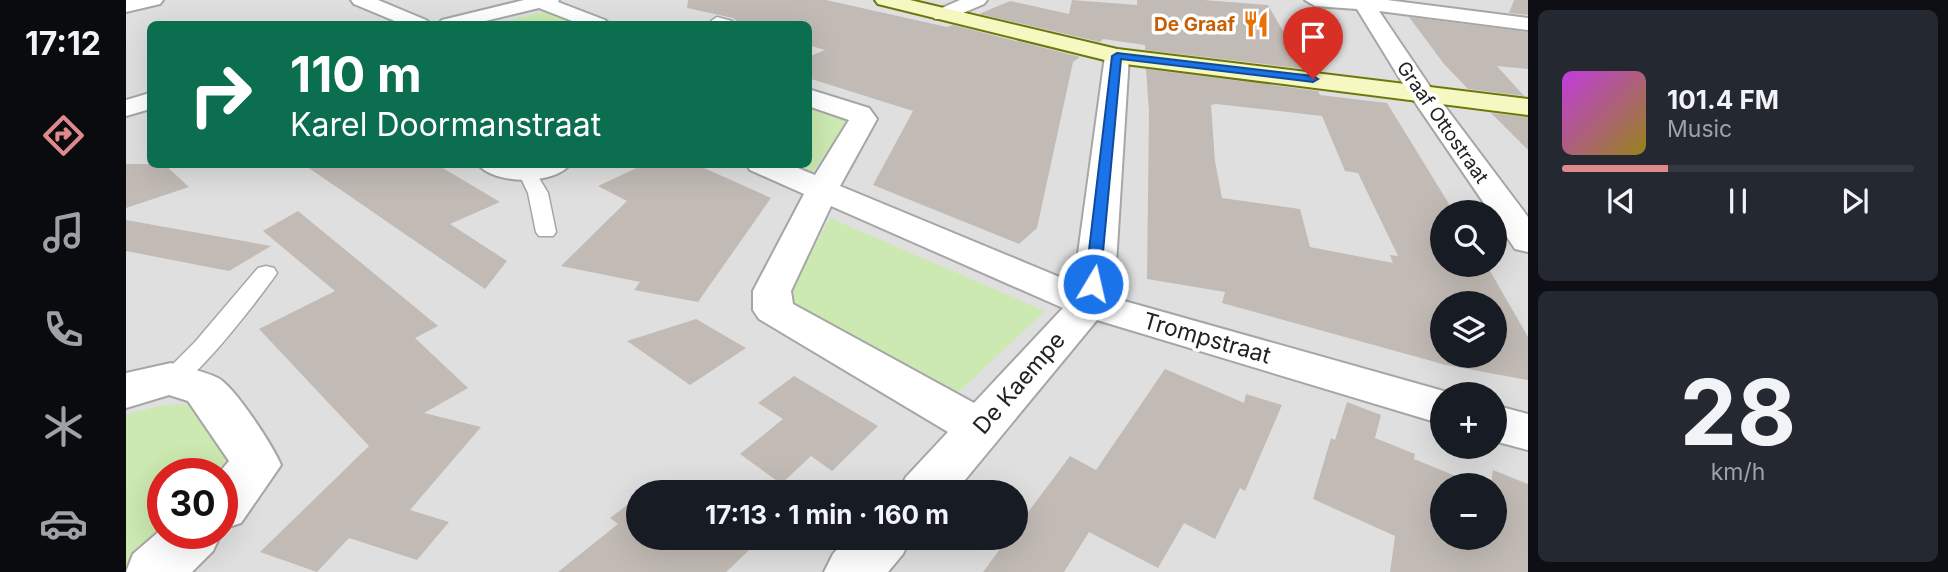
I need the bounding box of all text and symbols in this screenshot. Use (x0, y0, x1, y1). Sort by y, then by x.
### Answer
pin (1283, 7, 1343, 79)
restaurant icon: De Graaf (1241, 9, 1271, 39)
place label: De Graaf (1154, 13, 1235, 36)
icon: arrive (1294, 18, 1332, 56)
text: 17:12 (25, 24, 101, 63)
text: 110 m (290, 45, 422, 104)
icon: right (175, 49, 266, 140)
street label: Graaf Ottostraat (1392, 57, 1493, 188)
text: 101.4 FM (1667, 84, 1779, 115)
text: Karel Doormanstraat (290, 105, 601, 144)
icon: directions (39, 111, 88, 160)
text: Music (1667, 115, 1732, 143)
icon: previous (1602, 182, 1640, 220)
icon: pause (1719, 182, 1757, 220)
icon: next (1836, 182, 1874, 220)
map controls (1430, 200, 1507, 550)
button: search (1430, 200, 1507, 277)
icon: music (39, 208, 88, 257)
position arrow (1056, 247, 1130, 321)
button: layers (1430, 291, 1507, 368)
icon: phone (39, 305, 88, 354)
street label: Trompstraat (1140, 306, 1275, 370)
street label: De Kaempe (967, 326, 1071, 440)
text: 28 (1680, 357, 1796, 467)
button: + (1430, 382, 1507, 459)
icon: climate (39, 402, 88, 451)
speed limit sign: 30 (147, 458, 238, 549)
text: km/h (1711, 458, 1765, 486)
button: − (1430, 473, 1507, 550)
icon: car (39, 499, 88, 548)
text: 17:13 · 1 min · 160 m (705, 499, 949, 530)

